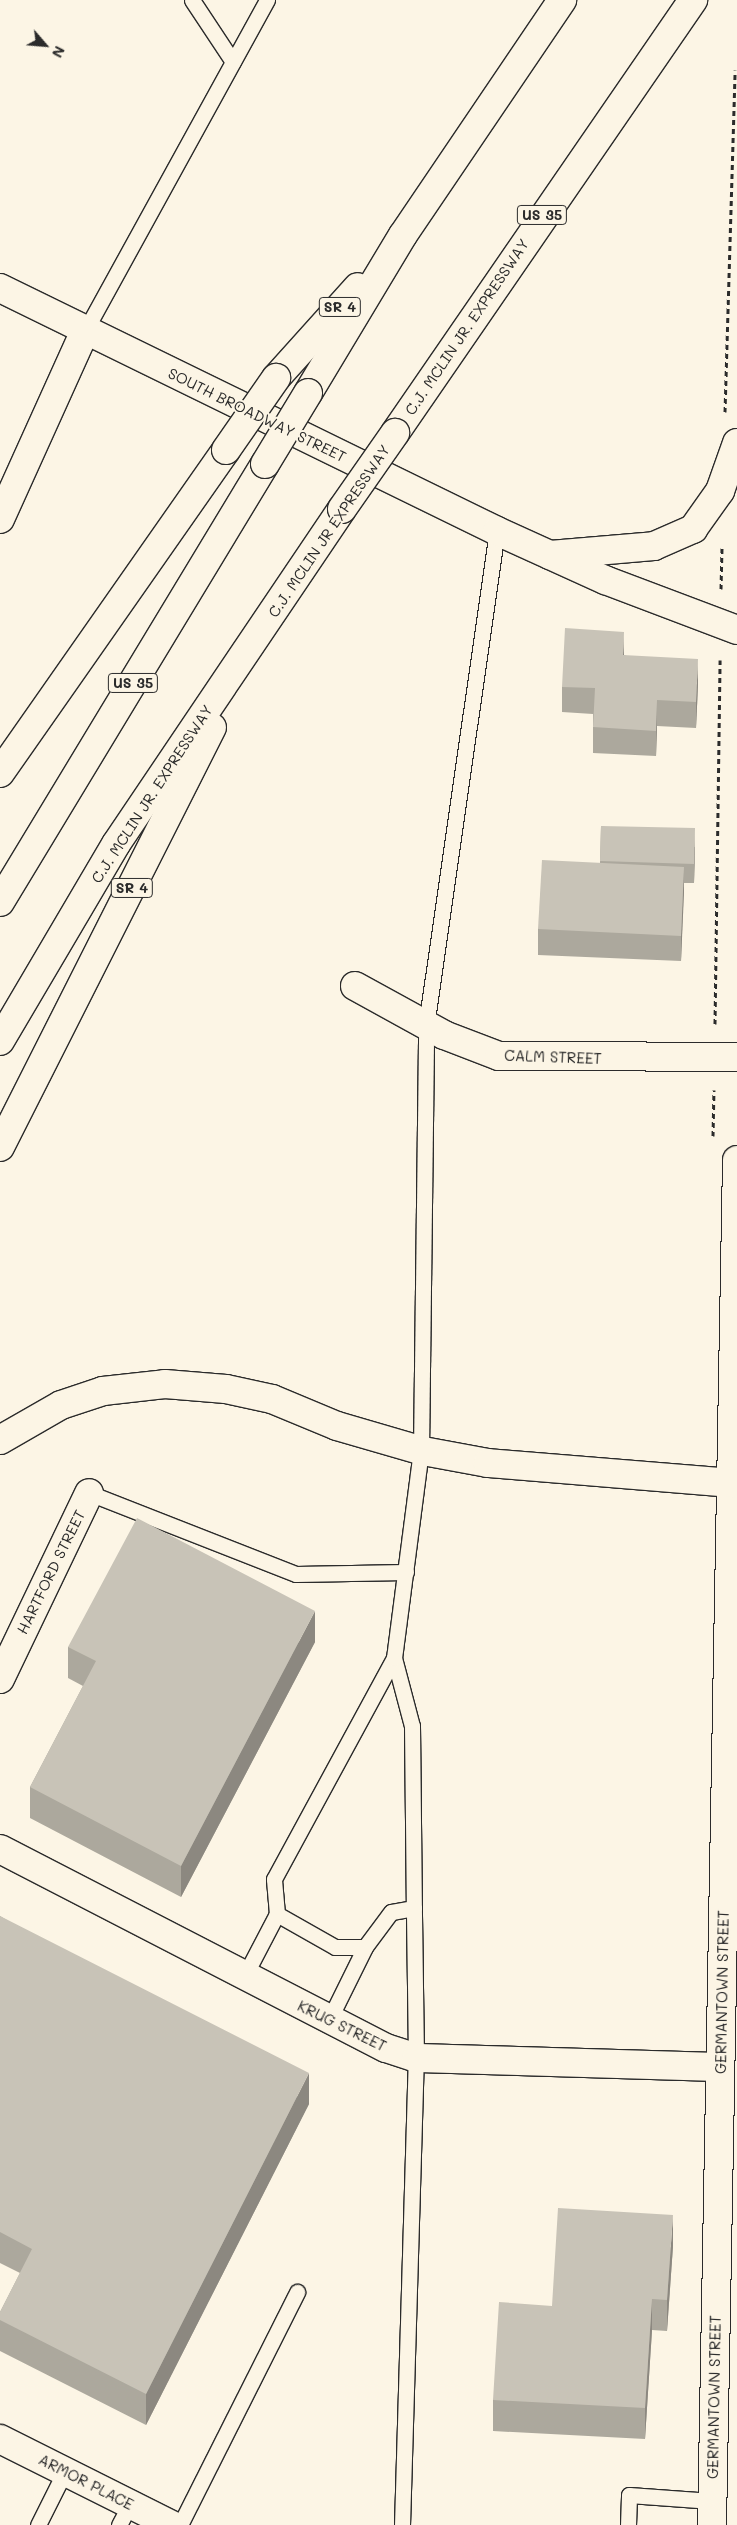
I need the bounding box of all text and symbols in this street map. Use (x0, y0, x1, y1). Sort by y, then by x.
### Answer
north arrow (20, 20, 70, 70)
text: N (48, 43, 70, 61)
road number: US 35 (516, 204, 568, 226)
street label: C.J. MCLIN JR. EXPRESSWAY (401, 235, 533, 419)
road number: SR 4 (319, 296, 361, 318)
street label: SOUTH BROADWAY STREET (165, 364, 349, 466)
street label: C.J. MCLIN JR EXPRESSWAY (264, 441, 394, 621)
road number: US 35 (107, 671, 159, 694)
street label: C.J. MCLIN JR. EXPRESSWAY (88, 701, 216, 887)
road number: SR 4 (111, 876, 153, 900)
street label: CALM STREET (504, 1046, 602, 1068)
street label: HARTFORD STREET (13, 1507, 89, 1637)
street label: GERMANTOWN STREET (712, 1910, 732, 2074)
street label: KRUG STREET (295, 1997, 389, 2055)
street label: GERMANTOWN STREET (704, 2315, 724, 2479)
street label: ARMOR PLACE (36, 2450, 136, 2514)

